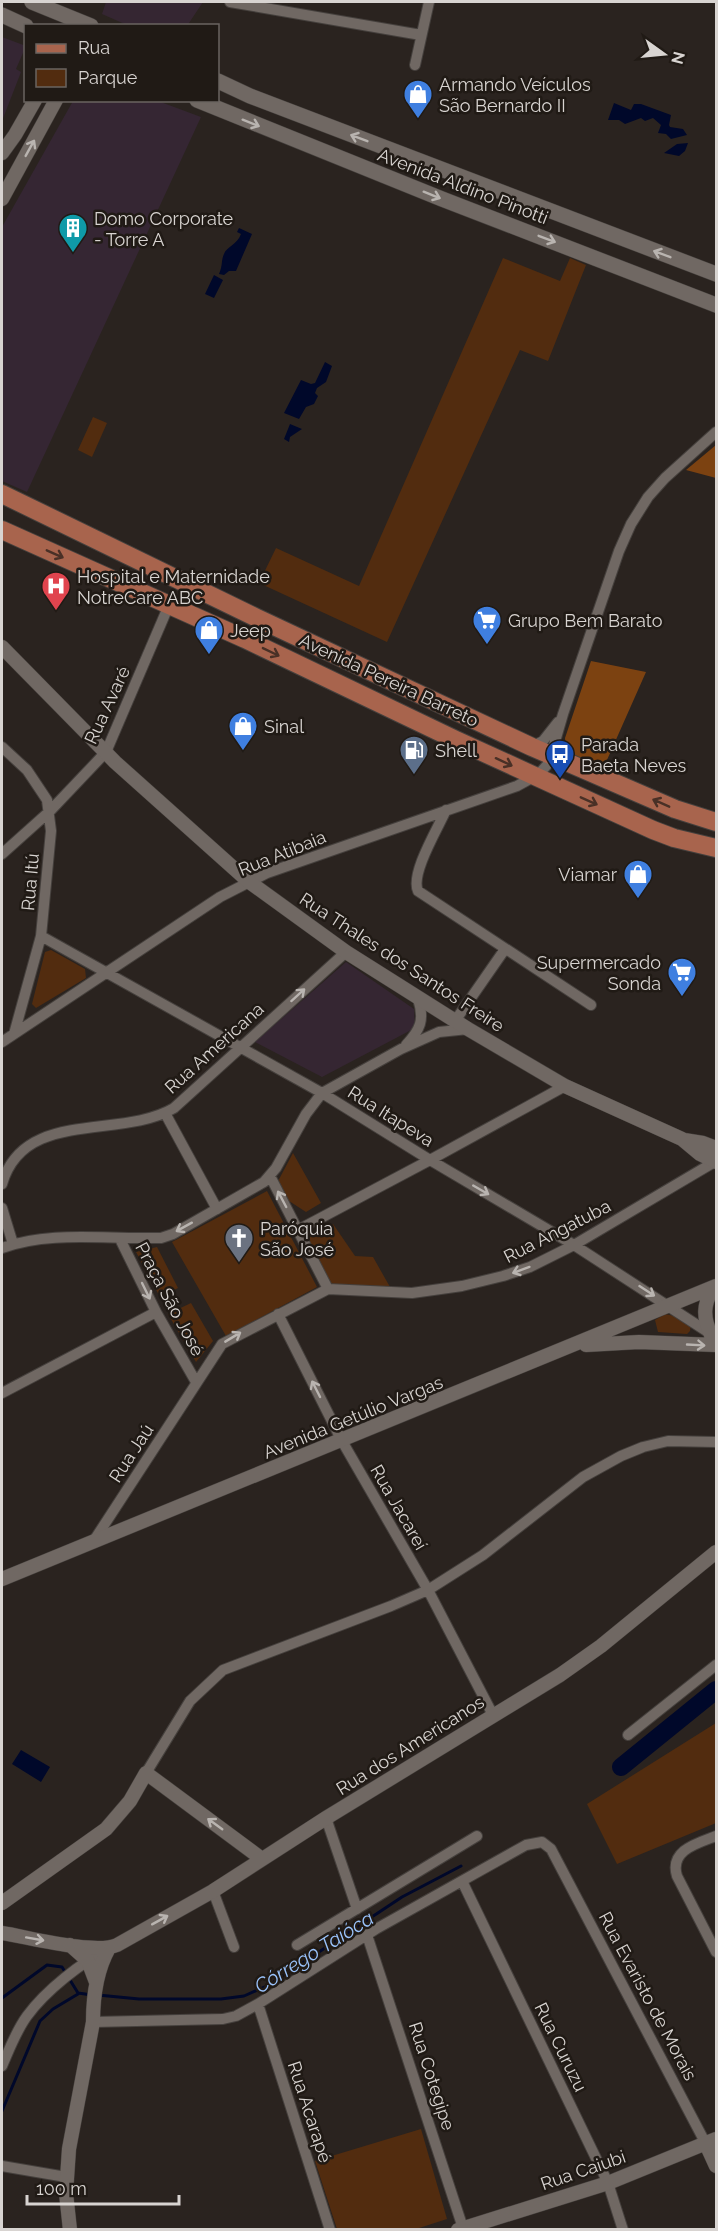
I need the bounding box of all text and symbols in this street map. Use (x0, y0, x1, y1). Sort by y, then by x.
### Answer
legend (24, 24, 219, 102)
north arrow (634, 24, 694, 84)
text: Rua (78, 37, 110, 58)
text: N (667, 49, 689, 66)
text: Parque (78, 67, 138, 88)
place label: Armando Veículos São Bernardo II (439, 74, 591, 116)
shop icon: Armando Veículos São Bernardo II (402, 78, 434, 120)
one-way arrow (241, 118, 260, 129)
one-way arrow (350, 131, 369, 142)
one-way arrow (24, 140, 36, 157)
street label: Avenida Aldino Pinotti (375, 144, 551, 228)
one-way arrow (423, 190, 441, 201)
place label: Domo Corporate - Torre A (94, 208, 234, 250)
building icon: Domo Corporate - Torre A (57, 212, 89, 254)
one-way arrow (537, 234, 555, 245)
one-way arrow (653, 247, 672, 258)
one-way arrow (45, 549, 63, 560)
place label: Hospital e Maternidade NotreCare ABC (77, 566, 270, 608)
hospital icon: Hospital e Maternidade NotreCare ABC (40, 570, 72, 612)
supermarket icon: Grupo Bem Barato (471, 604, 503, 646)
place label: Grupo Bem Barato (508, 610, 663, 631)
shop icon: Jeep (193, 614, 225, 656)
place label: Jeep (230, 620, 271, 641)
street label: Avenida Pereira Barreto (296, 629, 482, 731)
one-way arrow (261, 646, 279, 658)
street label: Rua Avaré (80, 662, 134, 747)
shop icon: Sinal (227, 710, 259, 752)
place label: Sinal (264, 716, 304, 737)
fuel station icon: Shell (398, 734, 430, 776)
place label: Parada Baeta Neves (581, 734, 687, 776)
bus stop icon: Parada Baeta Neves (544, 738, 576, 780)
place label: Shell (435, 740, 477, 761)
one-way arrow (494, 757, 512, 769)
one-way arrow (579, 796, 598, 807)
one-way arrow (653, 797, 671, 808)
street label: Rua Atibaia (235, 826, 329, 880)
street label: Rua Itú (17, 852, 43, 912)
shop icon: Viamar (622, 858, 654, 900)
place label: Viamar (558, 864, 618, 885)
street label: Rua Thales dos Santos Freire (296, 888, 508, 1036)
place label: Supermercado Sonda (537, 952, 661, 994)
supermarket icon: Supermercado Sonda (666, 956, 698, 998)
one-way arrow (290, 988, 305, 1002)
street label: Rua Americana (160, 998, 268, 1098)
street label: Rua Itapeva (344, 1081, 438, 1151)
one-way arrow (472, 1184, 489, 1196)
one-way arrow (276, 1190, 288, 1208)
street label: Rua Angatuba (500, 1195, 614, 1267)
place label: Paróquia São José (260, 1218, 334, 1260)
one-way arrow (176, 1221, 193, 1233)
church icon: Paróquia São José (223, 1222, 255, 1264)
street label: Praça São José (131, 1239, 209, 1360)
one-way arrow (512, 1265, 531, 1276)
one-way arrow (141, 1282, 153, 1300)
one-way arrow (638, 1286, 655, 1298)
one-way arrow (224, 1331, 241, 1343)
one-way arrow (685, 1339, 705, 1350)
street label: Avenida Getúlio Vargas (260, 1371, 446, 1463)
one-way arrow (310, 1380, 321, 1398)
street label: Rua Jaú (104, 1420, 158, 1486)
street label: Rua Jacareí (366, 1461, 432, 1553)
street label: Rua dos Americanos (332, 1691, 488, 1799)
one-way arrow (208, 1818, 224, 1830)
water label: Córrego Taióca (250, 1906, 378, 1998)
street label: Rua Evaristo de Morais (595, 1908, 702, 2084)
one-way arrow (151, 1914, 169, 1925)
one-way arrow (25, 1933, 45, 1944)
street label: Rua Curuzu (530, 1999, 592, 2095)
street label: Rua Cotegipe (405, 2019, 460, 2133)
street label: Rua Acarapé (284, 2059, 336, 2166)
street label: Rua Caiubi (538, 2146, 628, 2194)
scale bar (27, 2168, 178, 2206)
text: 100 m (36, 2178, 87, 2199)

